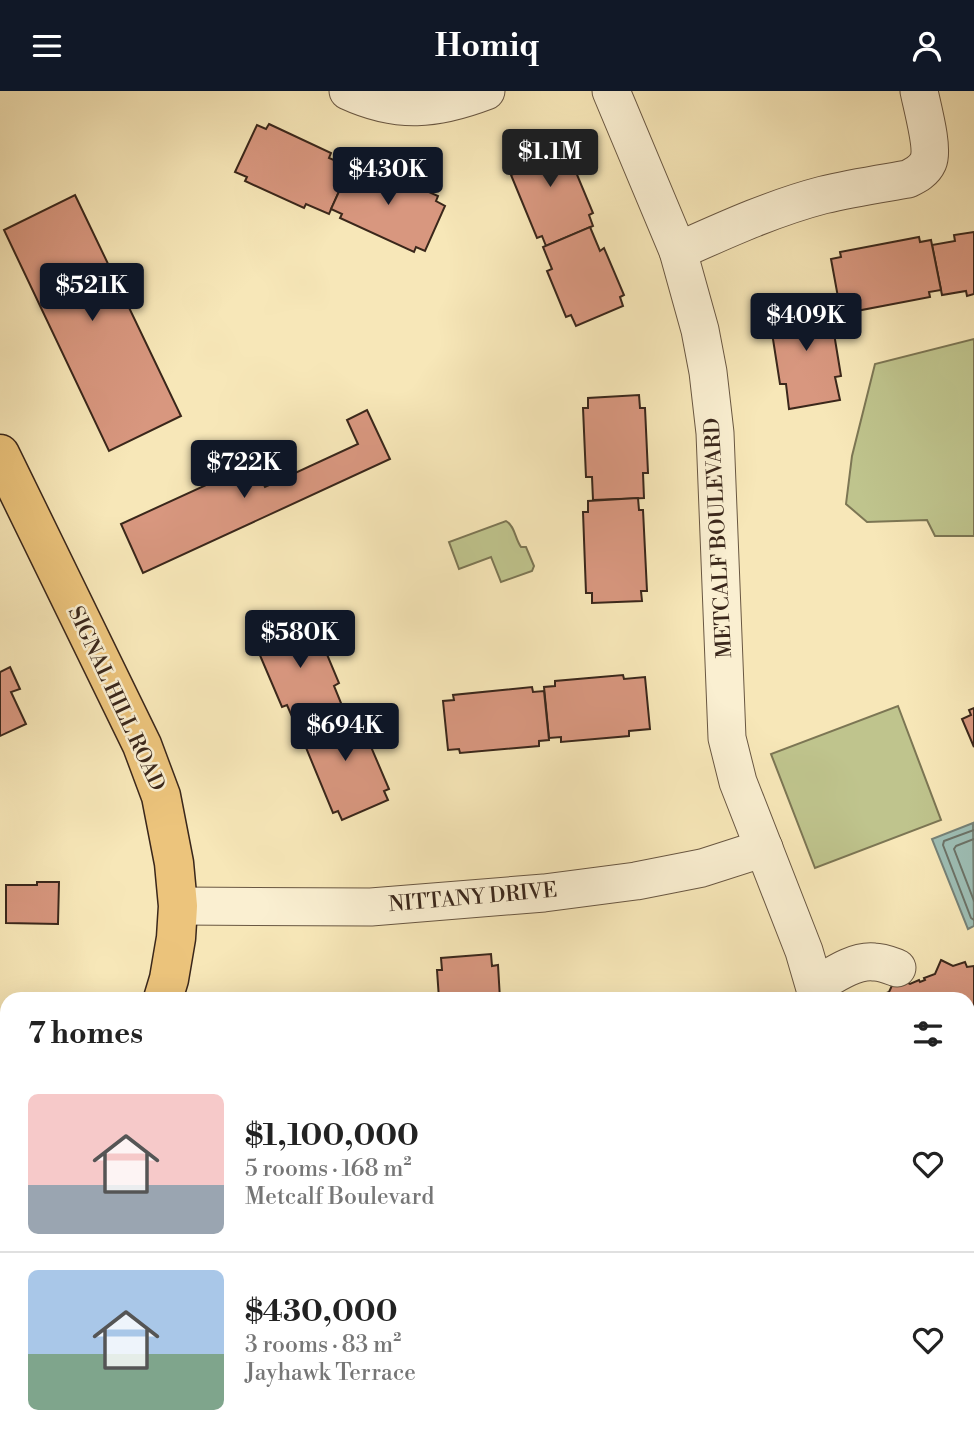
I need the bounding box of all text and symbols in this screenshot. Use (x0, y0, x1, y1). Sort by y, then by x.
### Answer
text: Homiq (435, 26, 539, 66)
icon: menu (28, 27, 66, 65)
icon: person (908, 27, 946, 65)
pin: $1.1M (501, 129, 599, 189)
text: $1.1M (518, 138, 582, 166)
pin: $430K (339, 148, 437, 207)
text: $430K (349, 156, 427, 184)
pin: $521K (43, 264, 141, 323)
text: $521K (56, 272, 128, 300)
pin: $409K (757, 293, 855, 353)
text: $409K (767, 302, 845, 330)
street label: METCALF BOULEVARD (700, 417, 738, 659)
pin: $722K (195, 441, 293, 500)
text: $722K (207, 449, 281, 477)
street label: SIGNAL HILL ROAD (62, 602, 170, 796)
pin: $580K (251, 611, 349, 670)
text: $580K (261, 619, 339, 647)
pin: $694K (296, 703, 394, 763)
text: $694K (307, 712, 383, 740)
street label: NITTANY DRIVE (388, 878, 558, 918)
text: 7 homes (28, 1015, 143, 1053)
icon: filters (909, 1015, 947, 1053)
text: $1,100,000 (245, 1117, 419, 1155)
icon: home (84, 1122, 168, 1206)
icon: heart (909, 1145, 947, 1183)
text: 5 rooms · 168 m² (245, 1155, 412, 1183)
text: Metcalf Boulevard (245, 1183, 434, 1211)
text: $430,000 (245, 1293, 397, 1331)
icon: home (84, 1298, 168, 1382)
icon: heart (909, 1321, 947, 1359)
text: 3 rooms · 83 m² (245, 1331, 401, 1359)
text: Jayhawk Terrace (245, 1359, 416, 1387)

